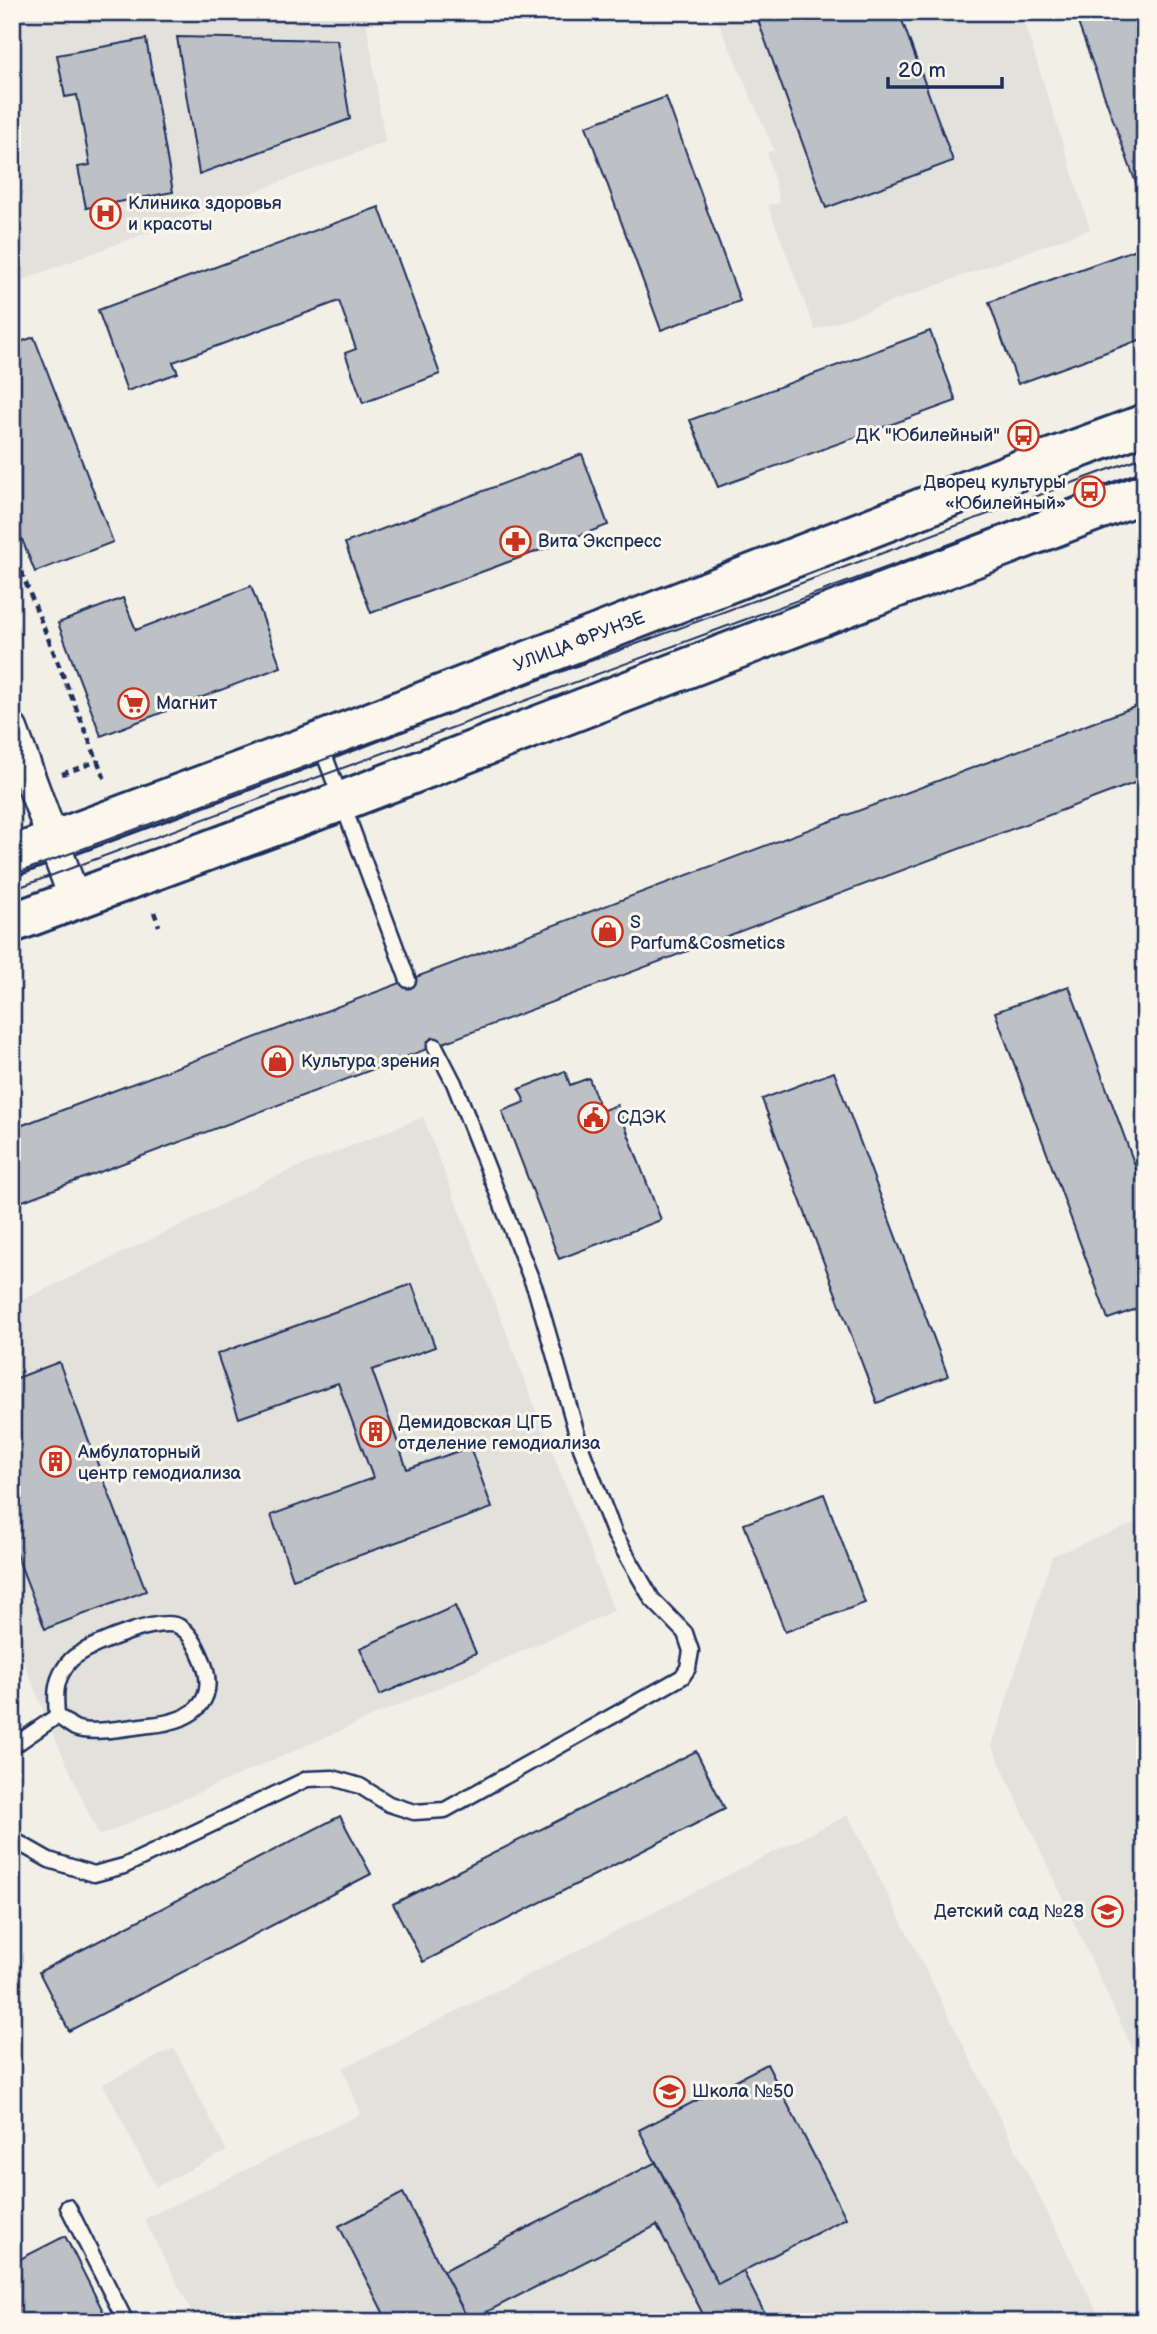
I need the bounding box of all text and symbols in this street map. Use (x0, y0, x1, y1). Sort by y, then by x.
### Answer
scale bar (888, 46, 1001, 90)
text: 20 m (898, 58, 946, 83)
place label: Клиника здоровья и красоты (128, 193, 282, 235)
hospital icon: Клиника здоровья и красоты (88, 196, 122, 230)
bus stop icon: ДК "Юбилейный" (1006, 418, 1040, 452)
place label: ДК "Юбилейный" (856, 425, 1000, 446)
place label: Дворец культуры «Юбилейный» (924, 472, 1066, 514)
bus stop icon: Дворец культуры «Юбилейный» (1072, 475, 1106, 509)
pharmacy icon: Вита Экспресс (498, 524, 532, 558)
place label: Вита Экспресс (538, 531, 662, 552)
street label: УЛИЦА ФРУНЗЕ (511, 607, 648, 676)
supermarket icon: Магнит (116, 686, 150, 720)
place label: Магнит (156, 693, 218, 714)
place label: S Parfum&Cosmetics (630, 912, 785, 954)
shop icon: S Parfum&Cosmetics (590, 915, 624, 949)
shop icon: Культура зрения (261, 1044, 295, 1078)
place label: Культура зрения (301, 1051, 440, 1072)
public building icon: СДЭК (577, 1100, 611, 1134)
place label: СДЭК (617, 1107, 666, 1128)
place label: Демидовская ЦГБ отделение гемодиализа (398, 1412, 601, 1454)
building icon: Демидовская ЦГБ отделение гемодиализа (358, 1415, 392, 1449)
place label: Амбулаторный центр гемодиализа (77, 1442, 242, 1484)
building icon: Амбулаторный центр гемодиализа (38, 1445, 72, 1479)
school or university icon: Детский сад №28 (1090, 1894, 1124, 1928)
place label: Детский сад №28 (934, 1901, 1084, 1922)
school or university icon: Школа №50 (652, 2074, 686, 2108)
place label: Школа №50 (692, 2081, 794, 2102)

